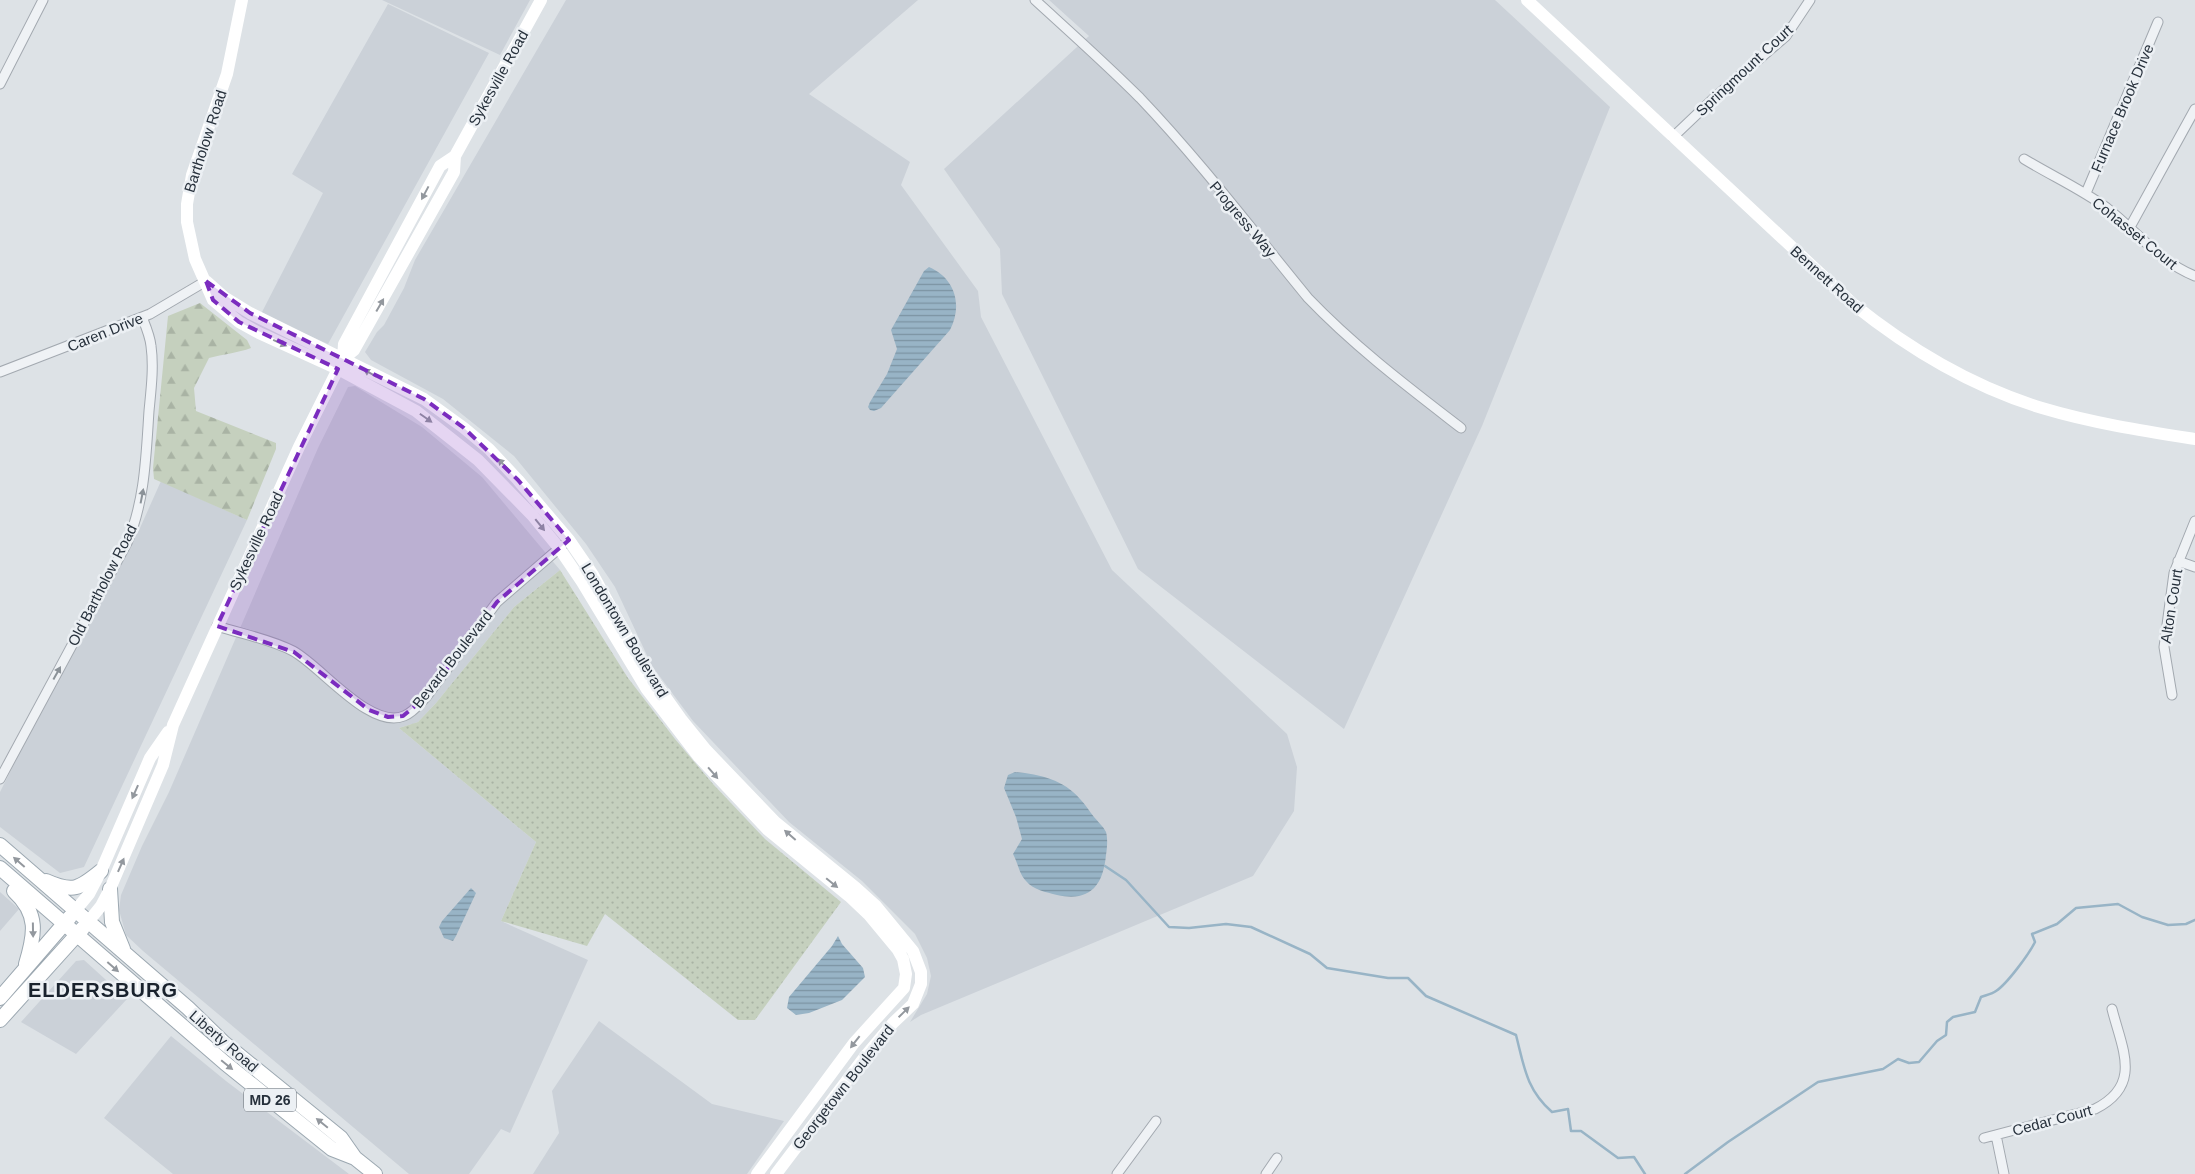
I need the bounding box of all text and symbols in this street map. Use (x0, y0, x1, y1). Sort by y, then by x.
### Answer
street label: Springmount Court (1692, 20, 1796, 119)
street label: Sykesville Road (465, 27, 531, 129)
street label: Furnace Brook Drive (2087, 41, 2157, 175)
street label: Bartholow Road (180, 88, 230, 194)
street label: Progress Way (1206, 178, 1280, 261)
one-way arrow (421, 186, 430, 199)
street label: Cohasset Court (2089, 194, 2181, 273)
street label: Bennett Road (1787, 242, 1867, 316)
one-way arrow (376, 298, 384, 313)
street label: Caren Drive (65, 309, 145, 355)
one-way arrow (273, 339, 287, 347)
one-way arrow (364, 368, 377, 377)
one-way arrow (419, 413, 433, 423)
one-way arrow (497, 458, 509, 470)
one-way arrow (138, 487, 146, 503)
street label: Sykesville Road (226, 489, 286, 593)
one-way arrow (535, 518, 546, 531)
street label: Old Bartholow Road (64, 521, 140, 649)
street label: Londontown Boulevard (578, 560, 672, 700)
street label: Alton Court (2157, 567, 2185, 644)
street label: Bevard Boulevard (409, 607, 495, 711)
one-way arrow (52, 666, 61, 680)
one-way arrow (707, 767, 718, 779)
one-way arrow (131, 785, 139, 799)
one-way arrow (783, 829, 796, 840)
one-way arrow (13, 857, 25, 868)
one-way arrow (117, 858, 125, 872)
one-way arrow (825, 877, 838, 888)
one-way arrow (29, 922, 37, 938)
one-way arrow (107, 961, 119, 973)
district label: ELDERSBURG (28, 979, 178, 1001)
street label: Liberty Road (186, 1007, 262, 1075)
one-way arrow (898, 1007, 910, 1019)
street label: Georgetown Boulevard (789, 1021, 897, 1153)
one-way arrow (850, 1035, 861, 1048)
one-way arrow (220, 1059, 233, 1070)
road number: MD 26 (244, 1088, 296, 1112)
street label: Cedar Court (2010, 1101, 2094, 1139)
one-way arrow (316, 1117, 329, 1128)

